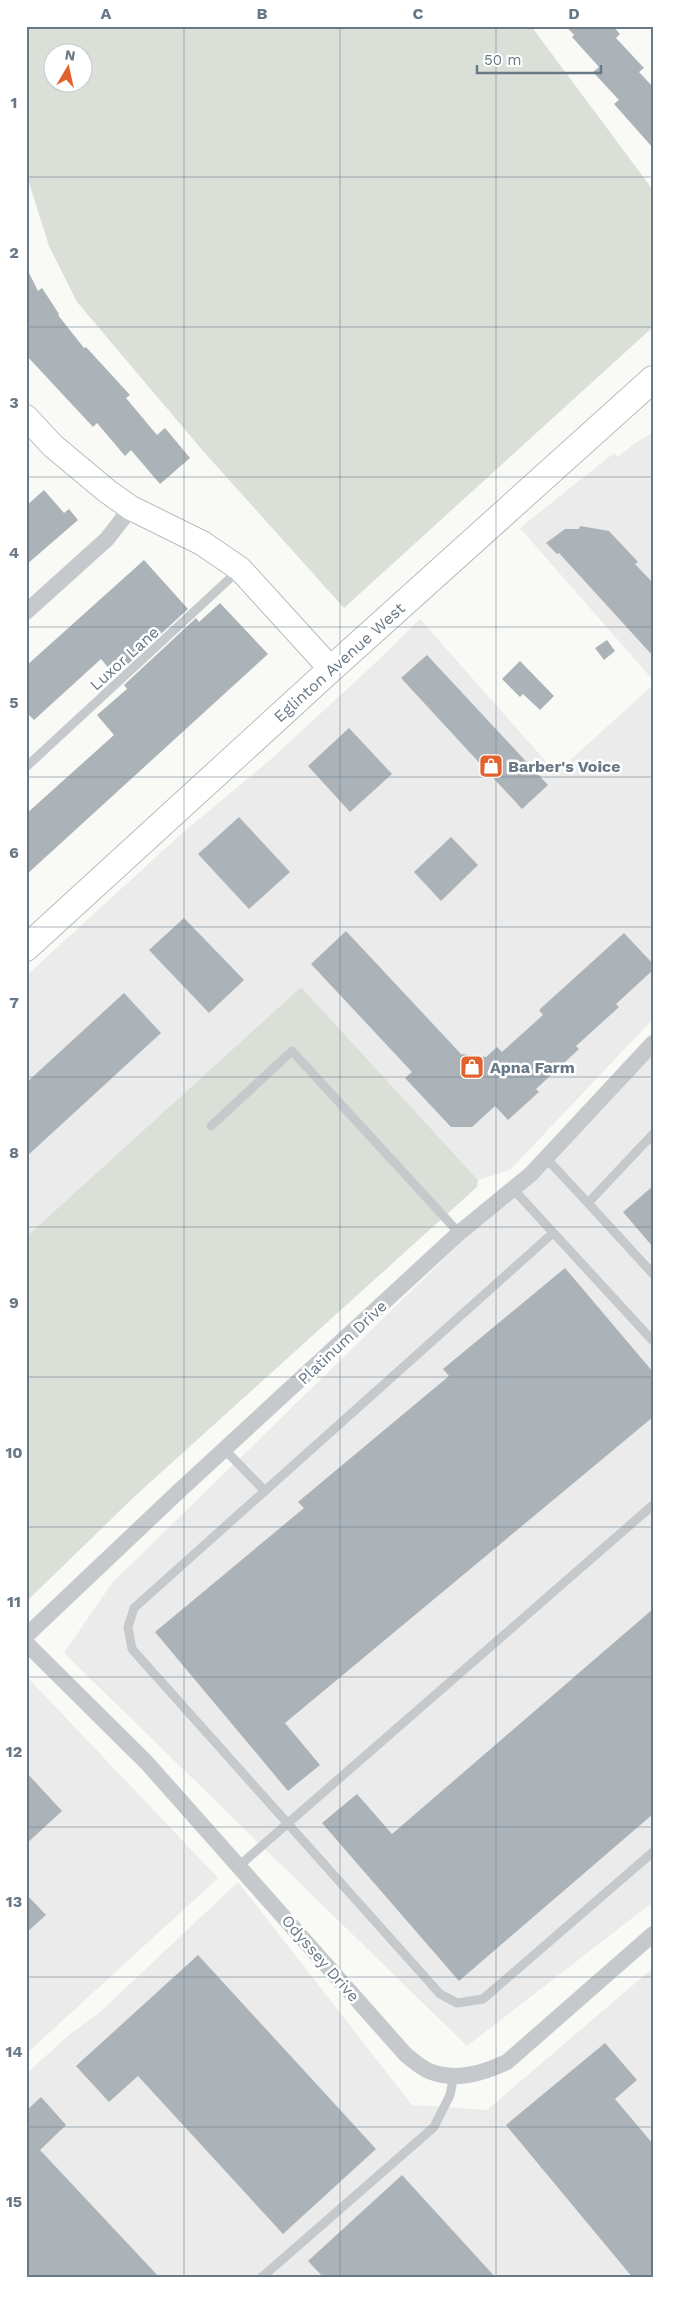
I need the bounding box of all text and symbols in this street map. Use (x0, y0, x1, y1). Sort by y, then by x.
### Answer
text: A (101, 4, 112, 23)
text: B (257, 4, 268, 23)
text: C (413, 4, 424, 23)
text: D (568, 4, 580, 23)
north arrow (42, 42, 92, 92)
scale bar (477, 42, 600, 74)
text: N (64, 46, 76, 64)
text: 50 m (484, 51, 521, 69)
text: 1 (11, 93, 17, 112)
text: 2 (9, 243, 19, 262)
text: 3 (9, 393, 19, 412)
text: 4 (9, 543, 19, 562)
street label: Eglinton Avenue West (270, 598, 409, 726)
street label: Luxor Lane (86, 622, 163, 694)
text: 5 (9, 693, 19, 712)
shop icon: Barber's Voice (478, 753, 504, 779)
place label: Barber's Voice (508, 757, 620, 776)
text: 6 (9, 843, 19, 862)
text: 7 (9, 993, 19, 1012)
shop icon: Apna Farm (459, 1054, 485, 1080)
place label: Apna Farm (490, 1058, 575, 1077)
text: 8 (9, 1143, 19, 1162)
text: 9 (9, 1293, 19, 1312)
street label: Platinum Drive (294, 1296, 391, 1388)
text: 10 (5, 1443, 23, 1462)
text: 11 (7, 1592, 21, 1611)
text: 12 (6, 1742, 22, 1761)
text: 13 (6, 1892, 22, 1911)
street label: Odyssey Drive (278, 1911, 364, 2006)
text: 14 (5, 2042, 23, 2061)
text: 15 (6, 2192, 22, 2211)

